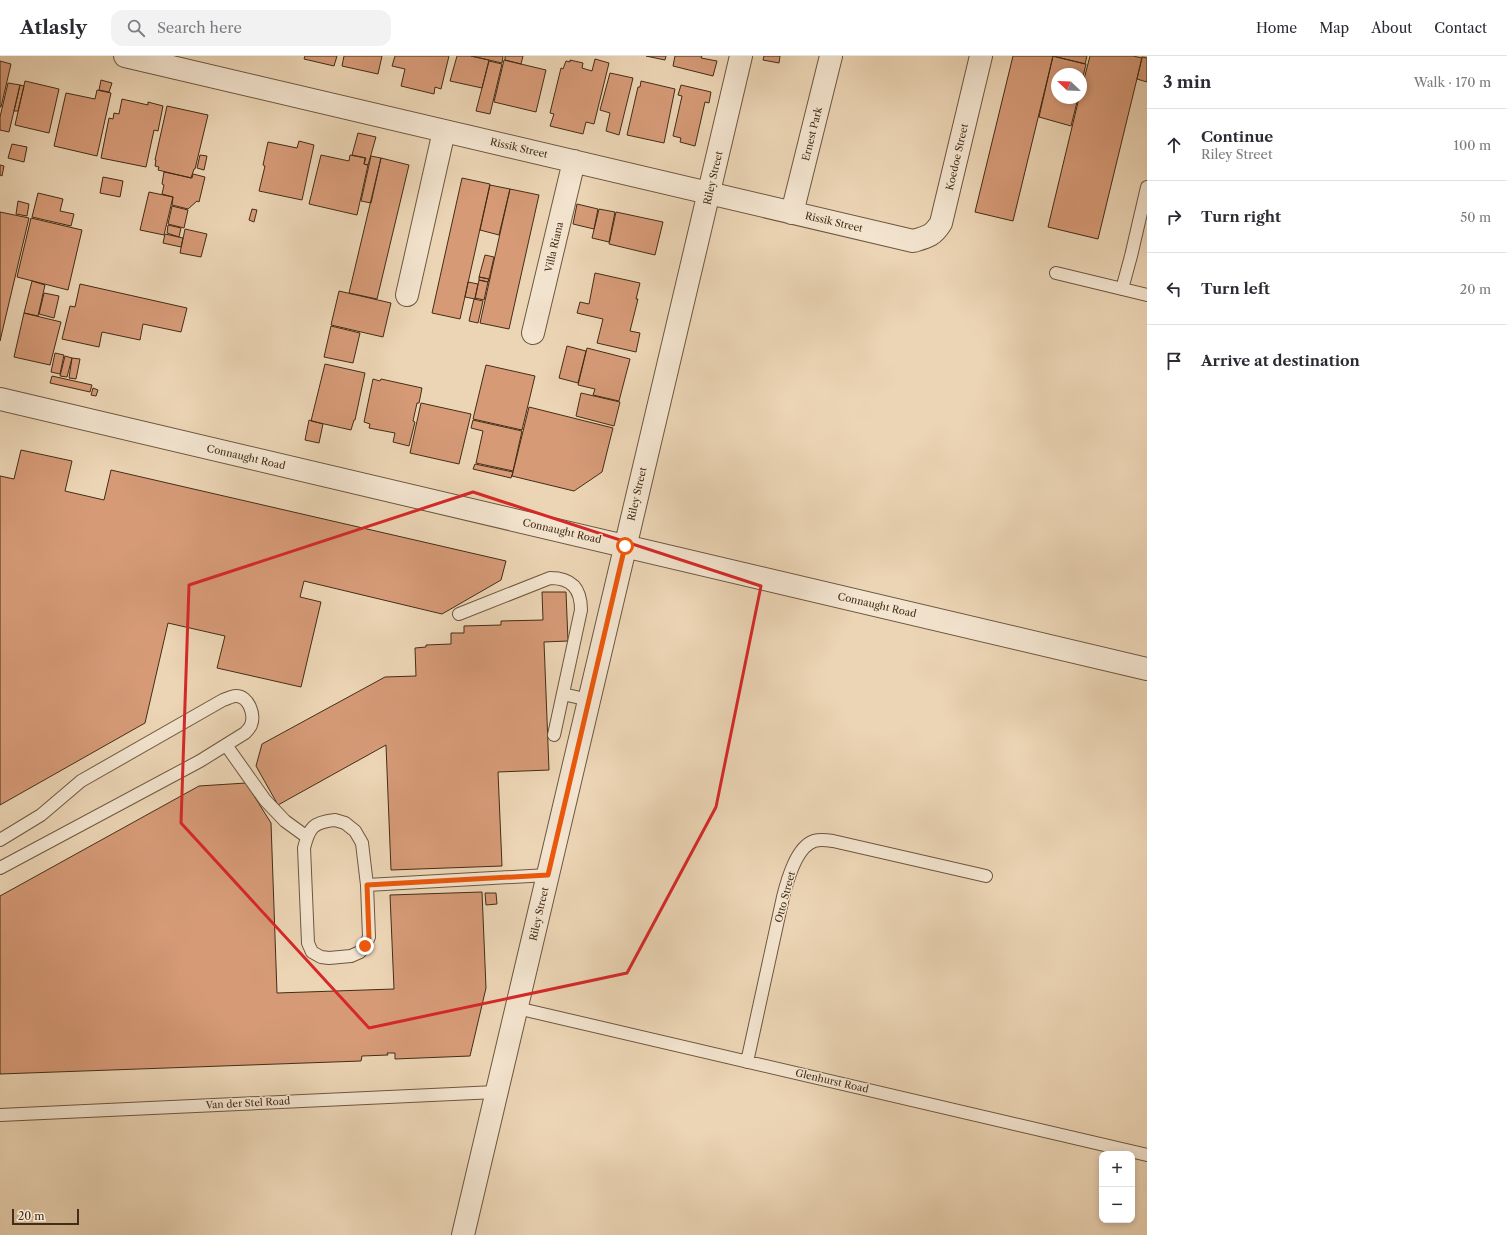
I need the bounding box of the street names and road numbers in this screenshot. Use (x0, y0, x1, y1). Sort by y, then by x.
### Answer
street label: Ernest Park (799, 104, 825, 162)
street label: Koedoe Street (943, 122, 971, 192)
street label: Rissik Street (489, 135, 550, 161)
street label: Riley Street (700, 149, 726, 206)
street label: Rissik Street (804, 209, 865, 235)
street label: Villa Riana (542, 220, 566, 274)
street label: Connaught Road (205, 442, 287, 472)
street label: Riley Street (624, 465, 650, 522)
street label: Connaught Road (521, 516, 603, 546)
street label: Connaught Road (836, 590, 918, 620)
street label: Otto Street (772, 870, 798, 924)
street label: Riley Street (526, 885, 552, 942)
street label: Glenhurst Road (794, 1066, 870, 1096)
street label: Van der Stel Road (205, 1094, 290, 1112)

